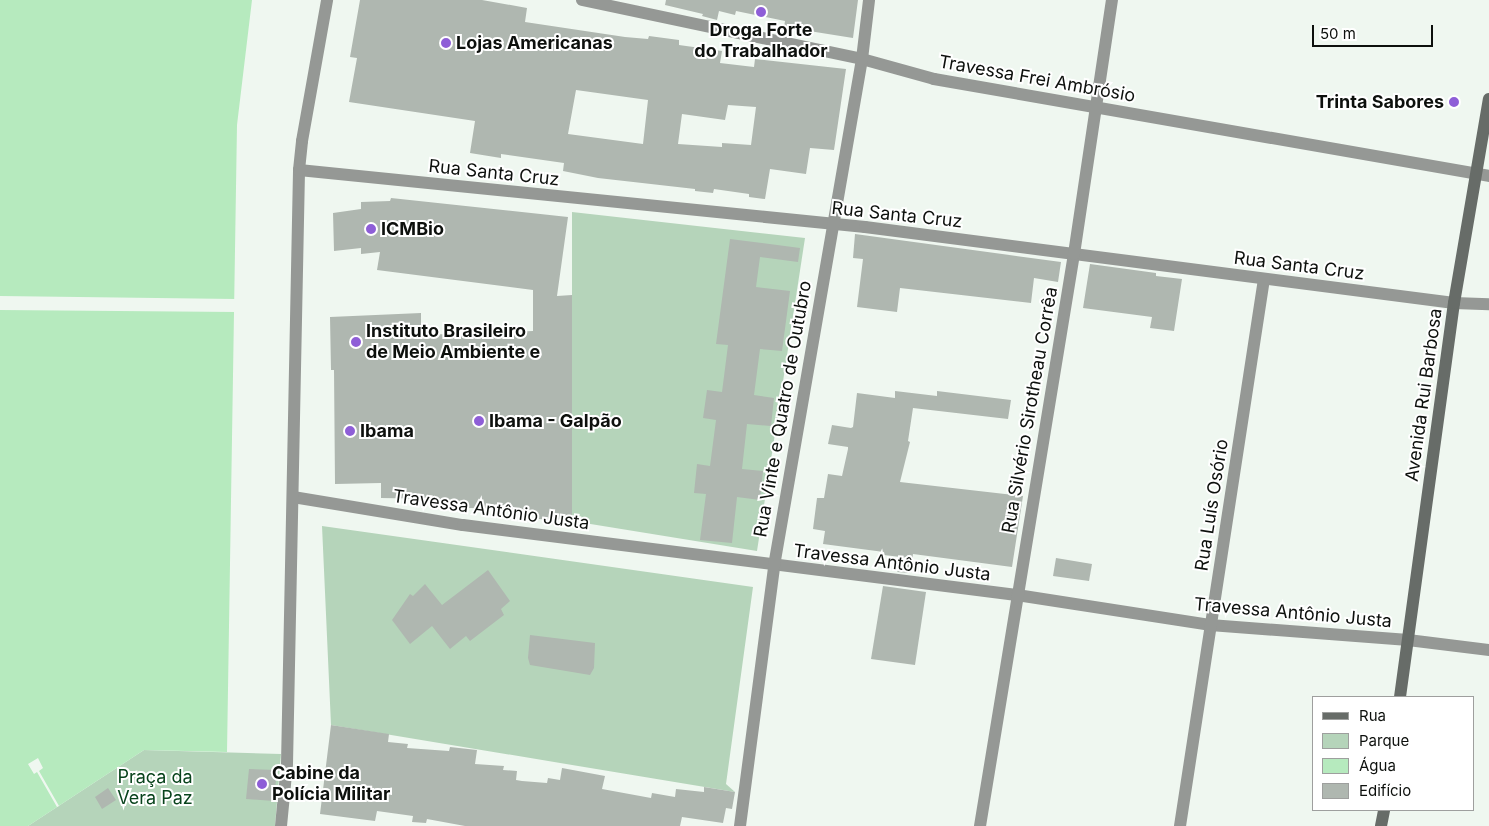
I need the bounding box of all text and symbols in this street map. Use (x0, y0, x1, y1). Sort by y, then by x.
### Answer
marker: Droga Forte do Trabalhador (755, 6, 767, 18)
scale bar (1314, 15, 1435, 47)
place label: Droga Forte do Trabalhador (694, 20, 828, 62)
text: 50 m (1320, 24, 1356, 43)
place label: Lojas Americanas (456, 32, 613, 54)
marker: Lojas Americanas (440, 37, 452, 49)
street label: Travessa Frei Ambrósio (937, 51, 1137, 107)
place label: Trinta Sabores (1316, 91, 1444, 113)
marker: Trinta Sabores (1448, 96, 1460, 108)
street label: Rua Santa Cruz (428, 155, 560, 191)
street label: Rua Santa Cruz (831, 197, 963, 233)
place label: ICMBio (381, 218, 444, 240)
marker: ICMBio (365, 223, 377, 235)
street label: Rua Santa Cruz (1233, 247, 1365, 285)
street label: Rua Vinte e Quatro de Outubro (750, 279, 816, 539)
street label: Rua Silvério Sirotheau Corrêa (998, 285, 1062, 535)
street label: Avenida Rui Barbosa (1401, 307, 1447, 483)
place label: Instituto Brasileiro de Meio Ambiente e (366, 321, 540, 364)
marker: Instituto Brasileiro de Meio Ambiente e (350, 336, 362, 348)
place label: Ibama - Galpão (489, 410, 622, 432)
marker: Ibama - Galpão (473, 415, 485, 427)
place label: Ibama (360, 420, 414, 442)
marker: Ibama (344, 425, 356, 437)
street label: Rua Luís Osório (1191, 437, 1233, 573)
street label: Travessa Antônio Justa (391, 485, 591, 535)
street label: Travessa Antônio Justa (792, 540, 992, 586)
street label: Travessa Antônio Justa (1193, 594, 1393, 632)
legend (1312, 696, 1474, 811)
text: Rua (1359, 706, 1386, 725)
text: Parque (1359, 731, 1409, 750)
text: Água (1359, 756, 1396, 775)
place label: Cabine da Polícia Militar (272, 763, 390, 806)
park label: Praça da Vera Paz (117, 767, 193, 810)
marker: Cabine da Polícia Militar (256, 778, 268, 790)
text: Edifício (1359, 781, 1411, 800)

